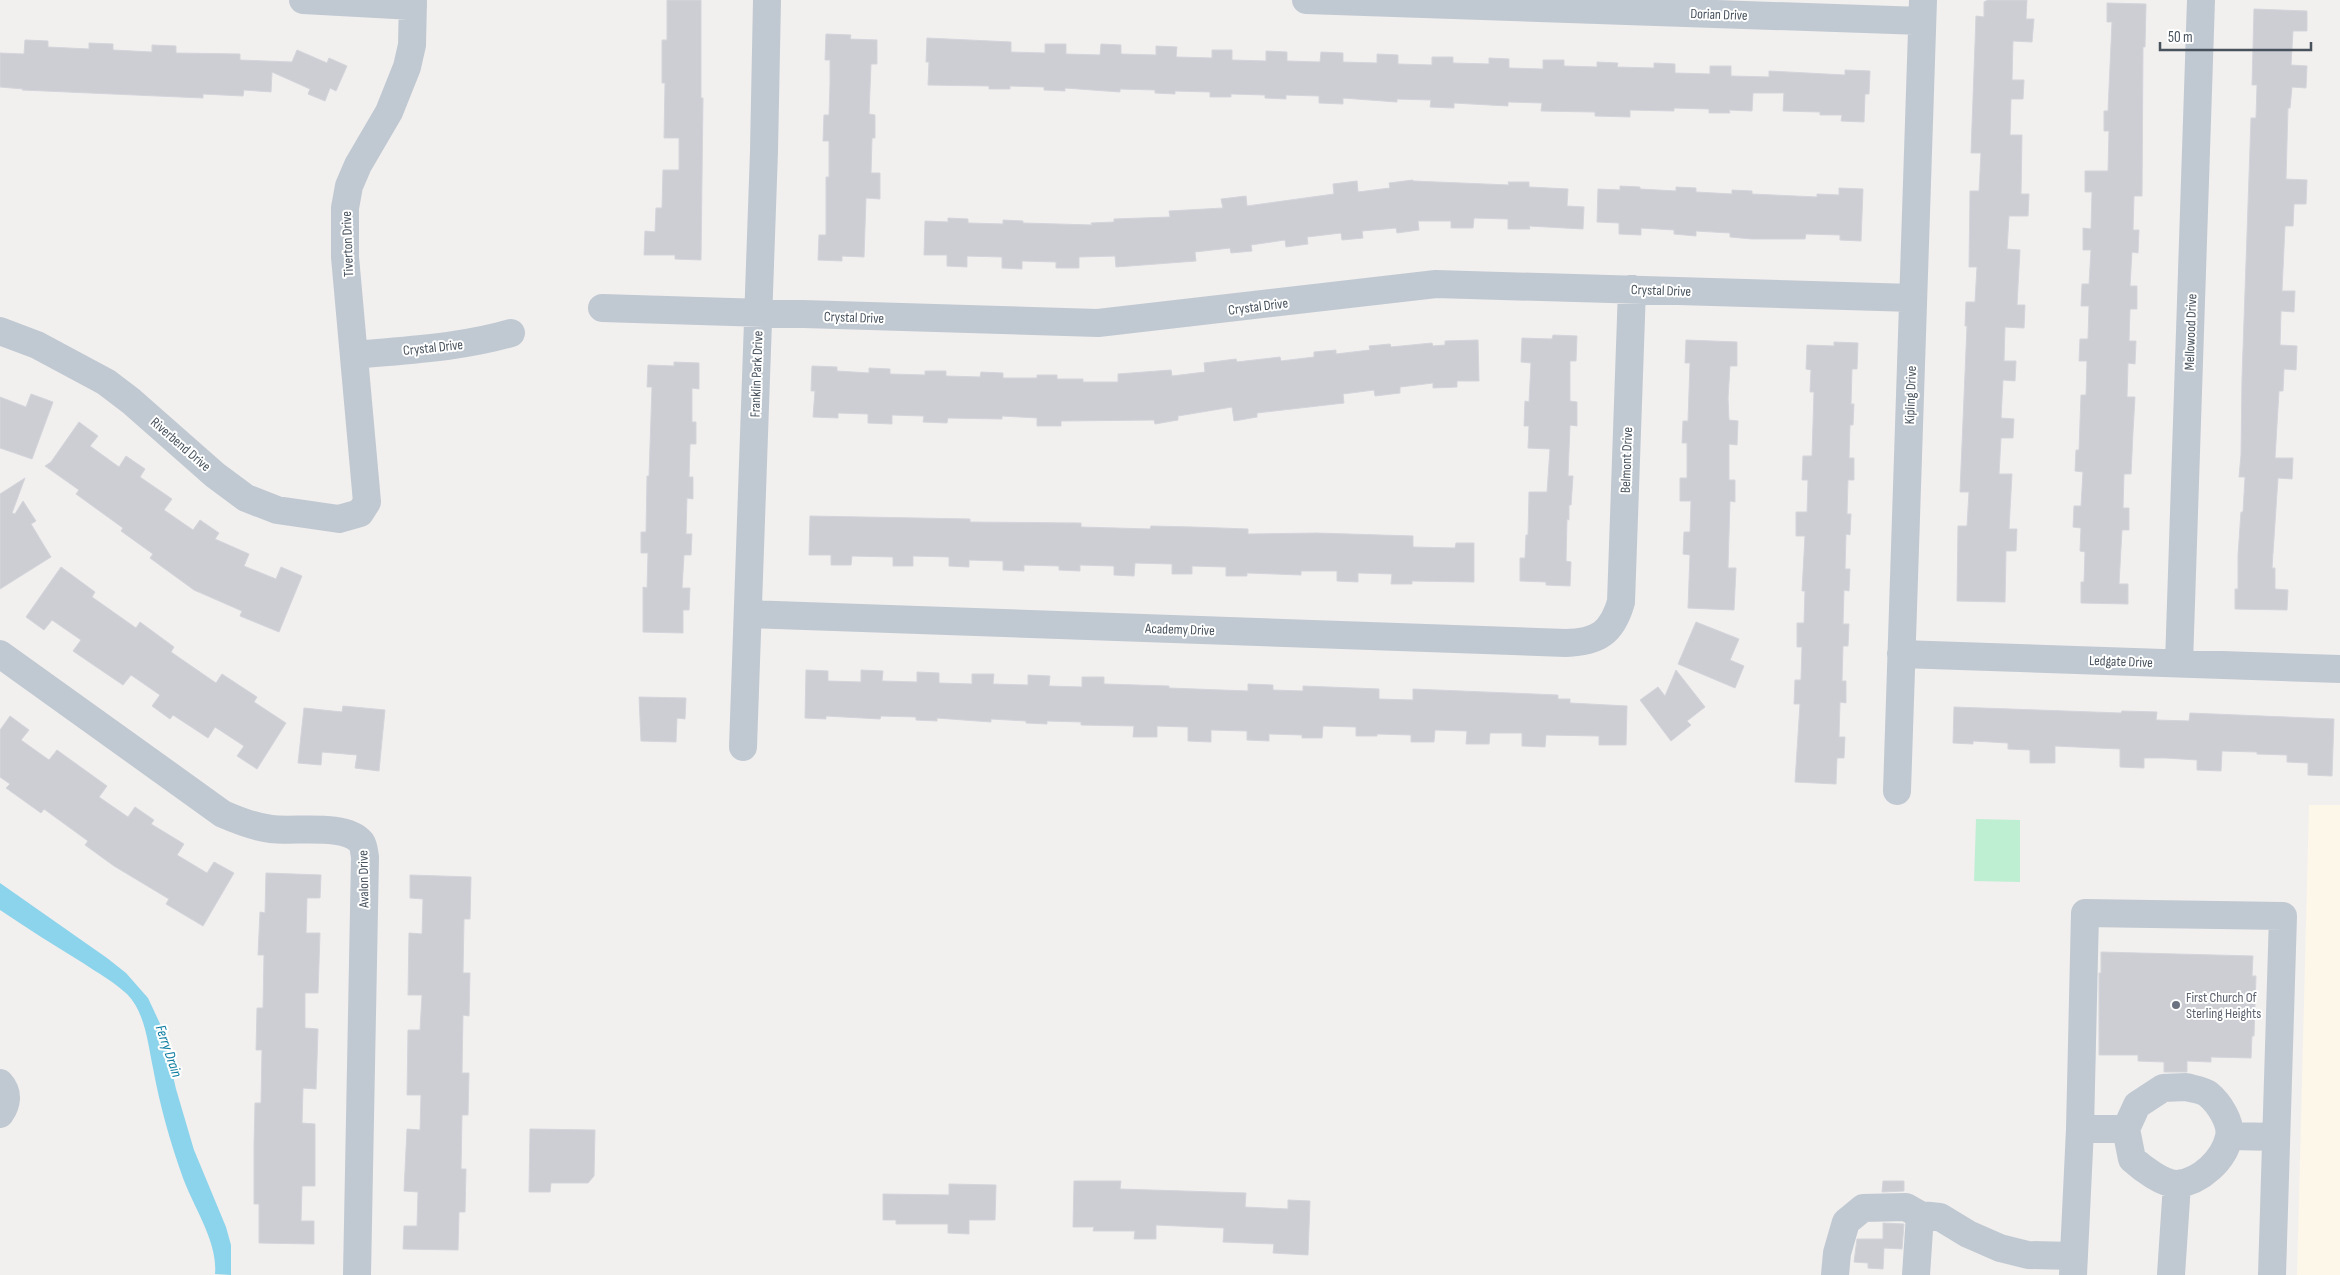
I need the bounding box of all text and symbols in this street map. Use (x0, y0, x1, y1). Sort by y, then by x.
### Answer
street label: Dorian Drive (1690, 5, 1748, 24)
scale bar (2160, 20, 2311, 52)
text: 50 m (2168, 28, 2193, 47)
street label: Tiverton Drive (338, 211, 357, 277)
street label: Crystal Drive (1631, 281, 1691, 300)
street label: Mellowood Drive (2181, 293, 2200, 371)
street label: Crystal Drive (1227, 294, 1289, 319)
street label: Crystal Drive (824, 308, 884, 327)
street label: Franklin Park Drive (746, 330, 767, 418)
street label: Crystal Drive (402, 336, 464, 359)
street label: Kipling Drive (1901, 365, 1920, 425)
street label: Riverbend Drive (147, 414, 214, 475)
street label: Belmont Drive (1617, 427, 1636, 493)
street label: Academy Drive (1144, 620, 1215, 639)
street label: Ledgate Drive (2089, 652, 2153, 671)
street label: Avalon Drive (354, 850, 373, 909)
place label: First Church Of Sterling Heights (2186, 989, 2261, 1022)
marker: First Church Of Sterling Heights (2170, 999, 2182, 1011)
water label: Ferry Drain (151, 1022, 186, 1080)

